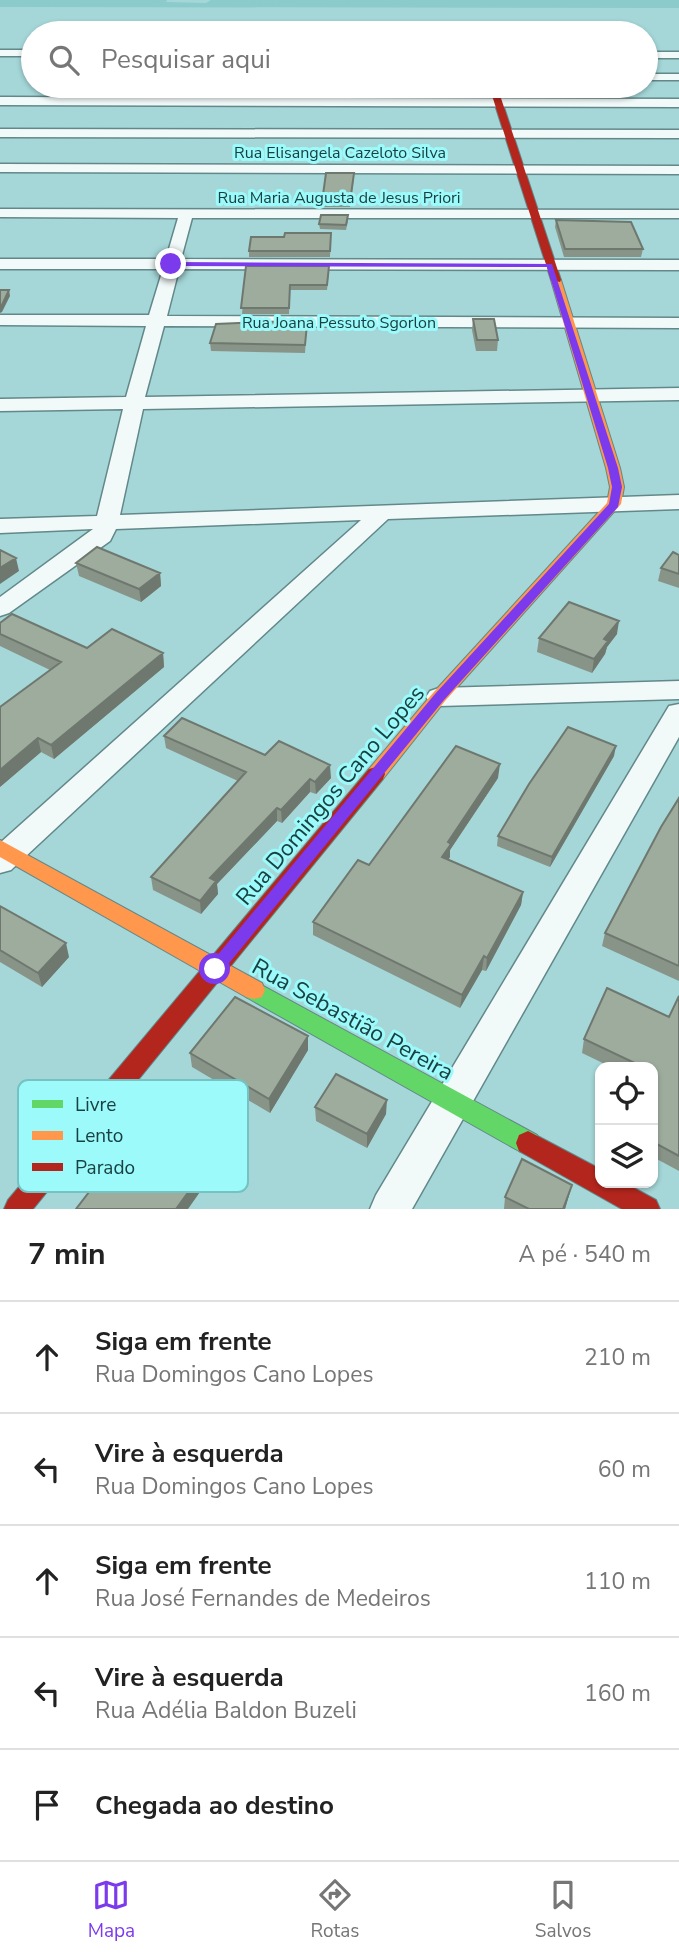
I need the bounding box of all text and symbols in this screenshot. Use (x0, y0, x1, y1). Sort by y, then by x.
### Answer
search box (21, 21, 658, 98)
icon: search (45, 41, 83, 79)
text: Pesquisar aqui (101, 42, 271, 77)
street label: Rua Elisangela Cazeloto Silva (234, 142, 446, 164)
street label: Rua Maria Augusta de Jesus Priori (217, 187, 461, 209)
route end (155, 248, 186, 279)
street label: Rua Joana Pessuto Sgorlon (242, 312, 436, 334)
street label: Rua Domingos Cano Lopes (229, 679, 432, 912)
street label: Rua Sebastião Pereira (246, 951, 459, 1088)
route start (199, 953, 230, 984)
map controls (595, 1062, 658, 1188)
button: locate (595, 1062, 658, 1125)
legend (18, 1080, 248, 1192)
text: Livre (75, 1092, 116, 1118)
text: Lento (75, 1123, 123, 1149)
button: layers (595, 1125, 658, 1188)
text: Parado (75, 1155, 135, 1181)
text: 7 min (28, 1234, 106, 1275)
text: A pé · 540 m (519, 1239, 651, 1270)
text: Siga em frente (95, 1324, 272, 1359)
icon: ahead (28, 1338, 66, 1376)
text: 210 m (584, 1342, 651, 1373)
text: Rua Domingos Cano Lopes (95, 1359, 374, 1390)
text: Vire à esquerda (95, 1436, 284, 1471)
icon: left (28, 1450, 66, 1488)
text: 60 m (598, 1454, 651, 1485)
text: Rua Domingos Cano Lopes (95, 1471, 374, 1502)
text: Siga em frente (95, 1548, 272, 1583)
icon: ahead (28, 1562, 66, 1600)
text: 110 m (584, 1566, 651, 1597)
text: Rua José Fernandes de Medeiros (95, 1583, 431, 1614)
text: Vire à esquerda (95, 1660, 284, 1695)
icon: left (28, 1674, 66, 1712)
text: 160 m (584, 1678, 651, 1709)
text: Rua Adélia Baldon Buzeli (95, 1695, 357, 1726)
icon: arrive (28, 1786, 66, 1824)
text: Chegada ao destino (95, 1788, 334, 1823)
tab: Mapa (88, 1876, 135, 1944)
tab: Rotas (311, 1876, 359, 1944)
tab: Salvos (535, 1876, 591, 1944)

